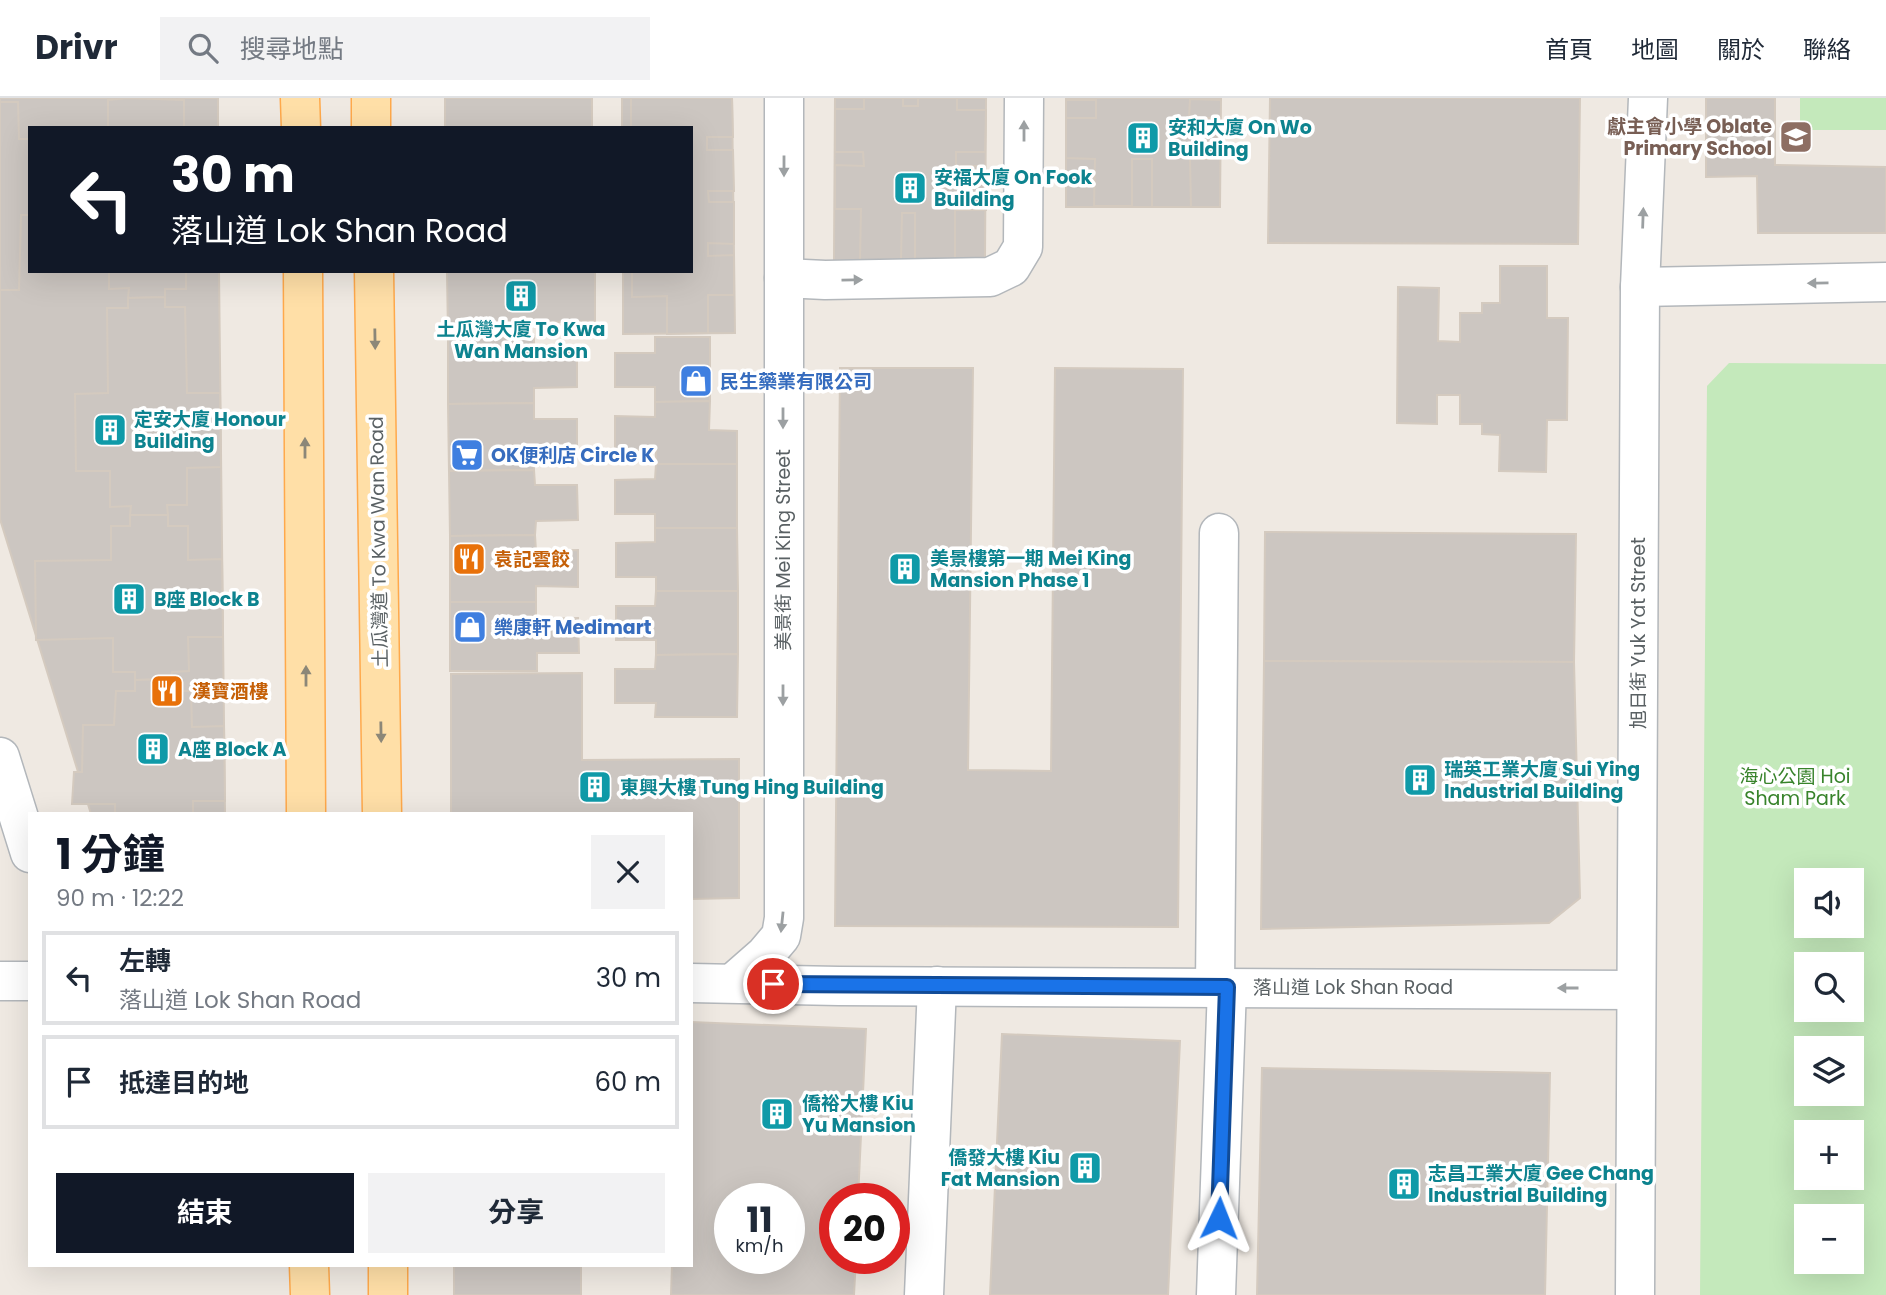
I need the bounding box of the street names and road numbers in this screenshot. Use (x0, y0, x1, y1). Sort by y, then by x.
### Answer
street label: 土瓜灣道 To Kwa Wan Road (363, 416, 394, 668)
street label: 美景街 Mei King Street (770, 449, 797, 651)
street label: 旭日街 Yuk Yat Street (1625, 537, 1652, 729)
street label: 落山道 Lok Shan Road (1253, 974, 1453, 1001)

